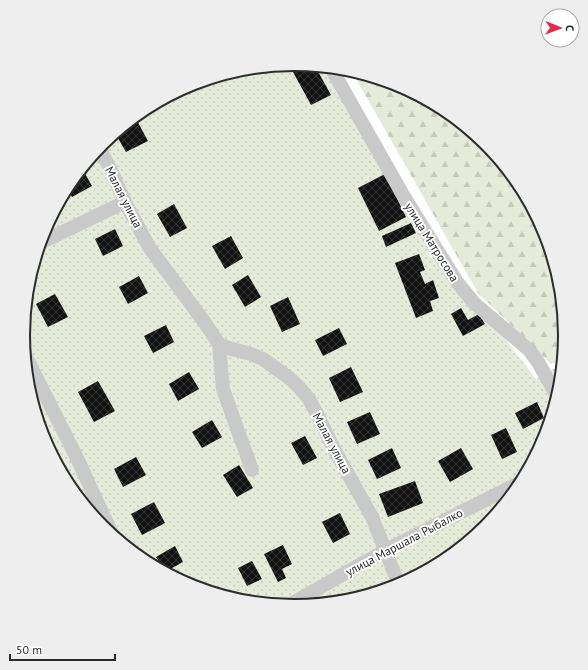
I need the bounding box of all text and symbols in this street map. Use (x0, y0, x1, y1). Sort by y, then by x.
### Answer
north arrow (540, 8, 580, 48)
text: С (563, 25, 577, 31)
street label: Малая улица (102, 164, 146, 230)
street label: улица Матросова (402, 200, 462, 284)
street label: Малая улица (310, 410, 354, 476)
street label: улица Маршала Рыбалко (343, 505, 465, 579)
scale bar (10, 636, 115, 662)
text: 50 m (16, 642, 42, 657)

